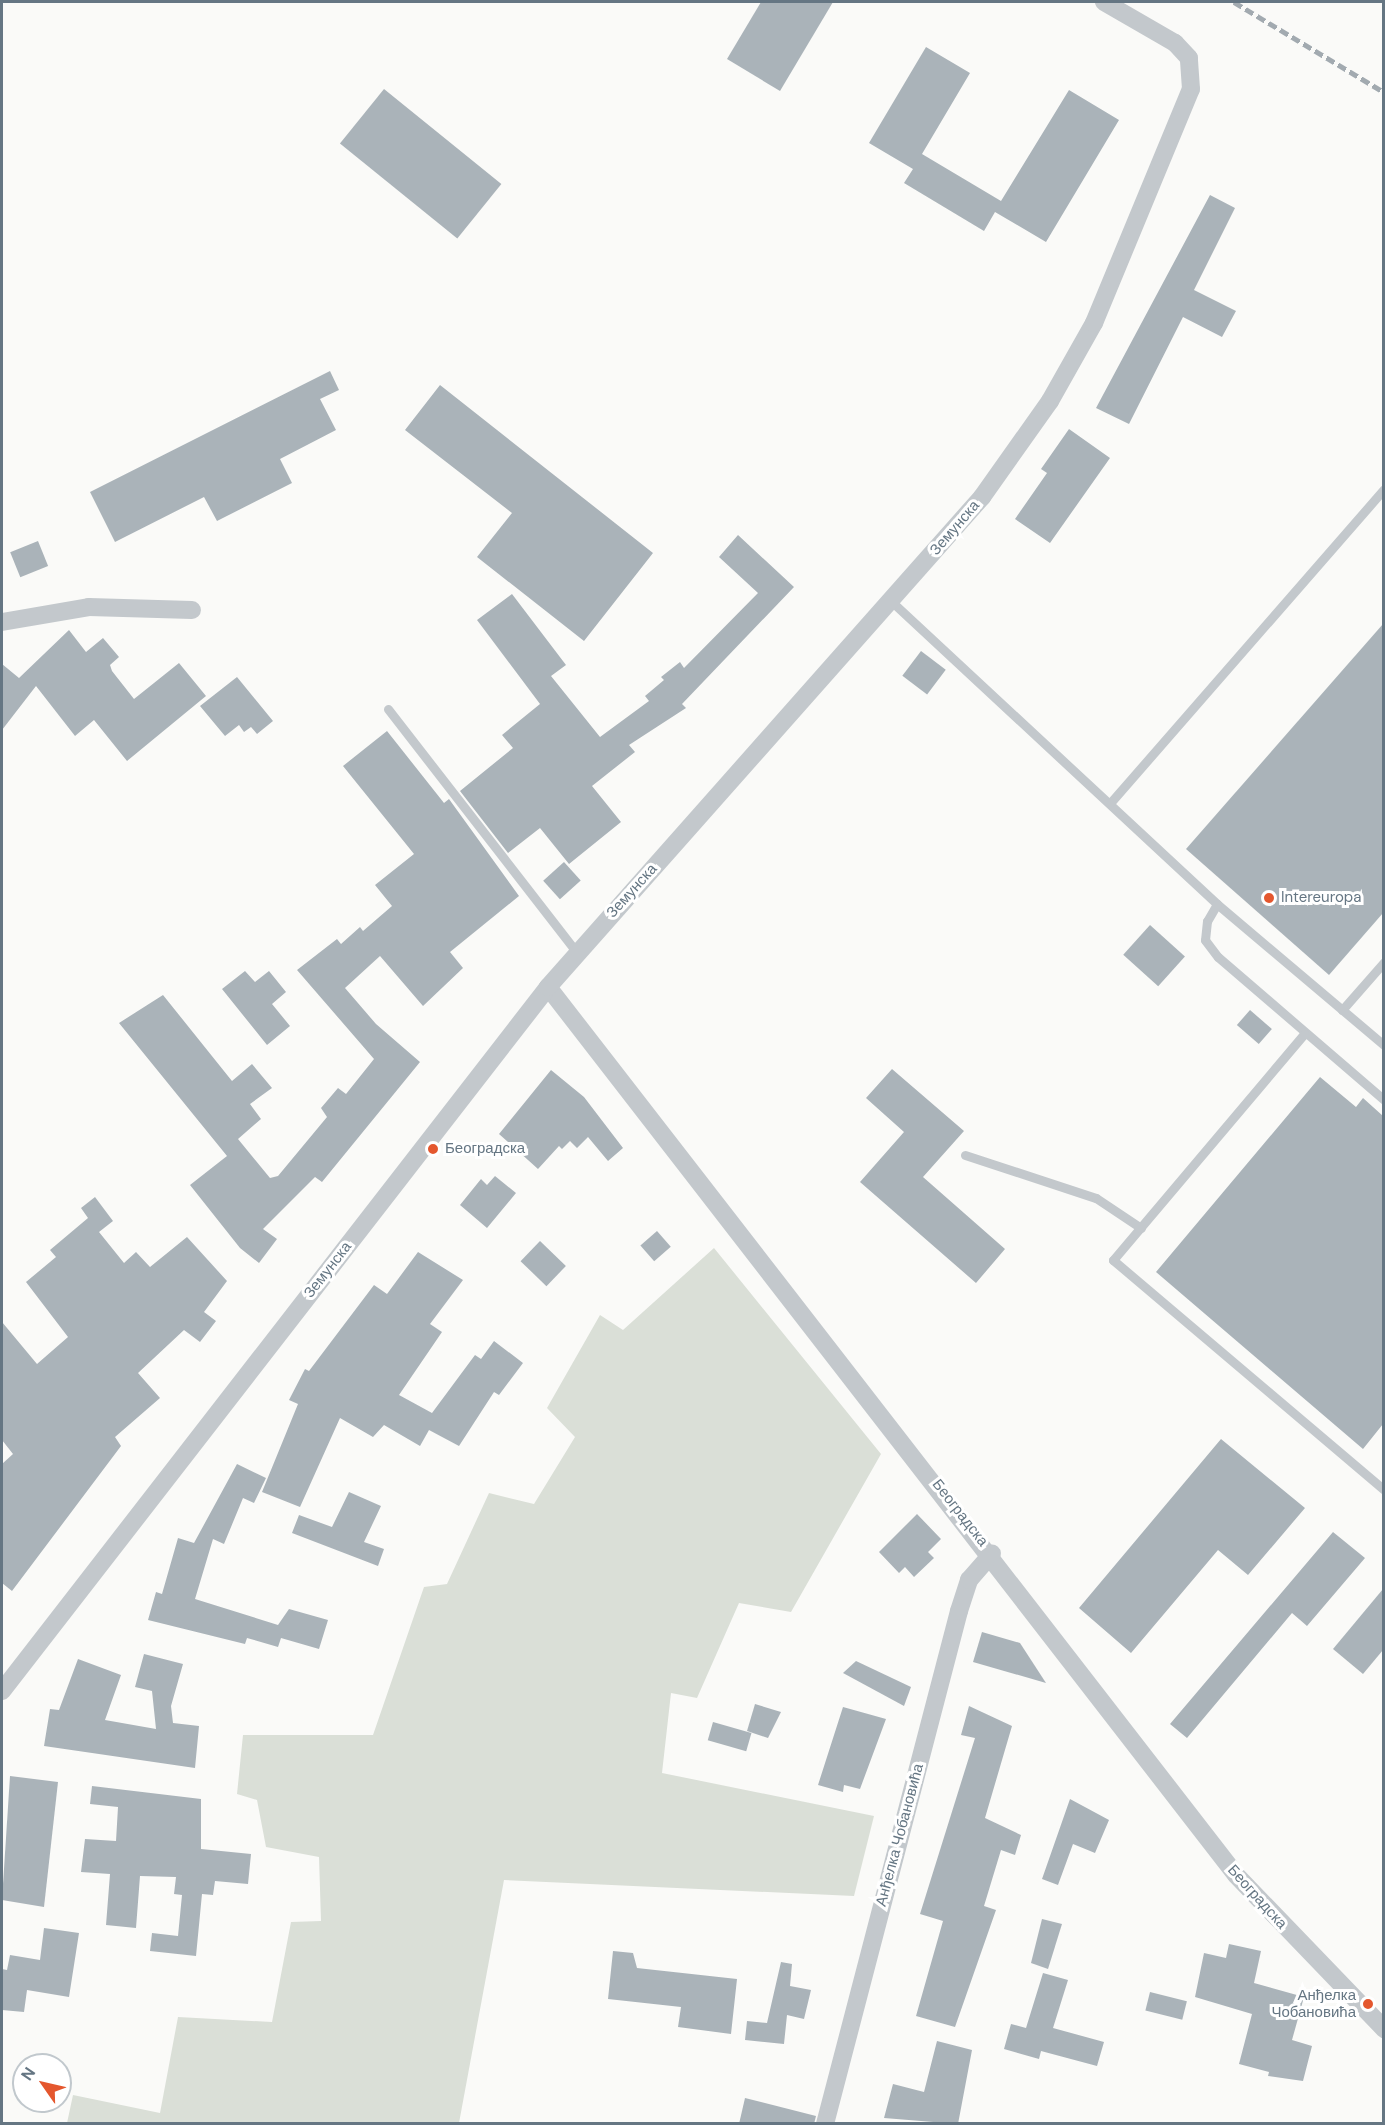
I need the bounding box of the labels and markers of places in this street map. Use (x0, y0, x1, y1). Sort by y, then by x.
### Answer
place label: Intereuropa (1281, 889, 1361, 907)
marker: Intereuropa (1262, 891, 1276, 905)
place label: Београдска (445, 1140, 525, 1158)
marker: Београдска (426, 1142, 440, 1156)
place label: Анђелка Чобановића (1271, 1986, 1356, 2021)
marker: Анђелка Чобановића (1361, 1997, 1375, 2011)

